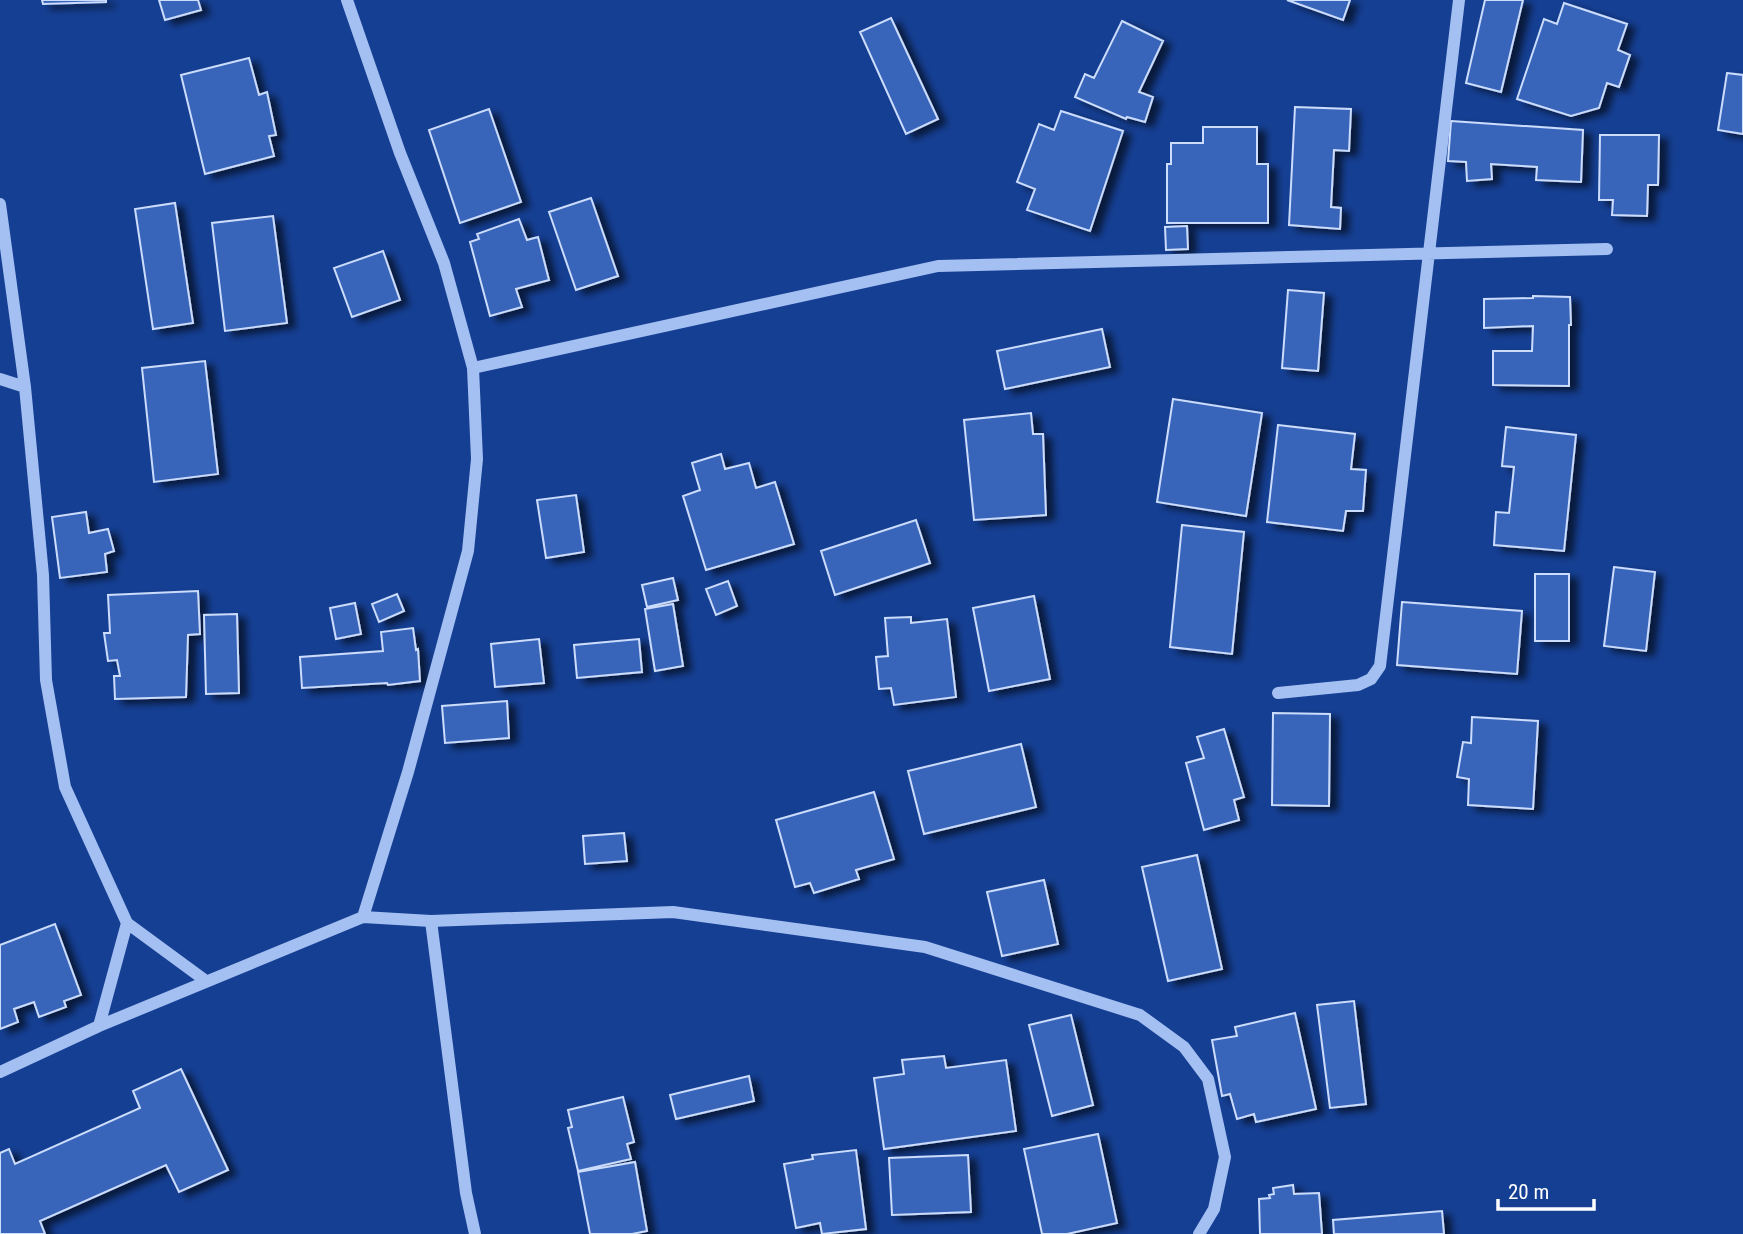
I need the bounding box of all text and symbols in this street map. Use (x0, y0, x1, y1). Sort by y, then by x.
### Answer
scale bar (1498, 1168, 1594, 1212)
text: 20 m (1508, 1180, 1549, 1204)

